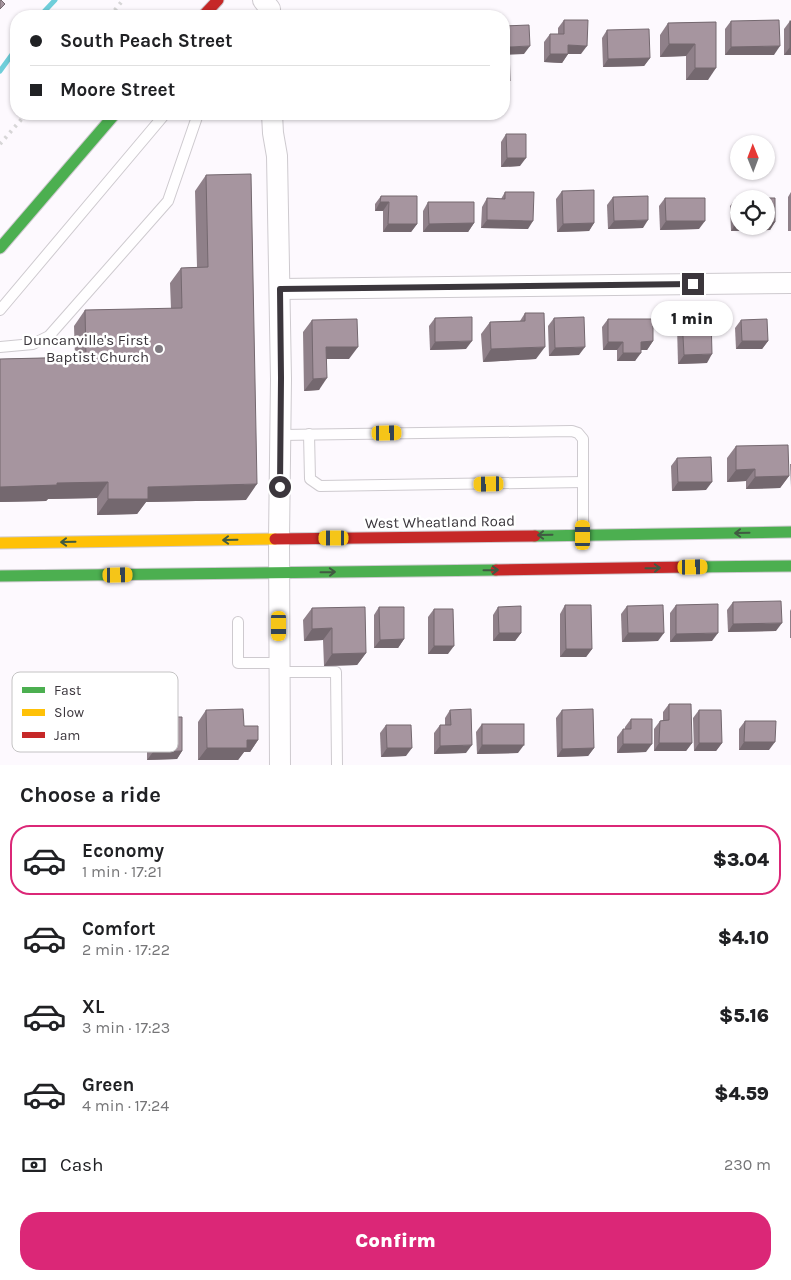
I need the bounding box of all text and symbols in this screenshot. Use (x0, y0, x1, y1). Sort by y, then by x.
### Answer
text: South Peach Street (60, 30, 233, 52)
text: Moore Street (60, 79, 175, 101)
north arrow (730, 135, 775, 180)
map controls (730, 135, 775, 235)
button: locate (730, 190, 775, 235)
route end (682, 273, 704, 295)
callout: 1 min (652, 302, 734, 336)
text: 1 min (671, 309, 713, 328)
place label: Duncanville's First Baptist Church (23, 331, 149, 366)
marker: Duncanville's First Baptist Church (153, 343, 165, 355)
car (371, 425, 402, 441)
route start (269, 476, 291, 498)
car (473, 476, 504, 492)
street label: West Wheatland Road (365, 512, 515, 532)
car (575, 520, 590, 550)
one-way arrow (735, 528, 751, 538)
car (319, 531, 349, 546)
one-way arrow (537, 531, 553, 540)
one-way arrow (223, 535, 239, 545)
one-way arrow (60, 537, 76, 547)
car (677, 559, 708, 575)
one-way arrow (645, 563, 661, 572)
one-way arrow (482, 565, 498, 575)
car (102, 567, 133, 583)
one-way arrow (320, 567, 336, 577)
car (271, 611, 286, 641)
legend (12, 672, 178, 752)
text: Fast (54, 682, 81, 699)
text: Slow (54, 704, 84, 721)
text: Jam (54, 727, 80, 744)
text: Choose a ride (20, 782, 161, 808)
icon: car (22, 838, 67, 883)
text: Economy (82, 840, 164, 862)
text: $3.04 (713, 849, 769, 871)
text: 1 min · 17:21 (82, 862, 162, 881)
icon: car (22, 916, 67, 961)
text: Comfort (82, 918, 156, 940)
text: $4.10 (718, 927, 769, 949)
text: 2 min · 17:22 (82, 940, 170, 959)
icon: car (22, 994, 67, 1039)
text: XL (82, 996, 104, 1018)
text: $5.16 (719, 1005, 769, 1027)
text: 3 min · 17:23 (82, 1018, 170, 1037)
icon: car (22, 1072, 67, 1117)
text: Green (82, 1074, 134, 1096)
text: $4.59 (714, 1083, 769, 1105)
text: 4 min · 17:24 (82, 1096, 169, 1115)
icon: cash (20, 1151, 48, 1179)
text: Cash (60, 1154, 104, 1176)
text: 230 m (724, 1155, 771, 1174)
button: Confirm (20, 1212, 771, 1270)

